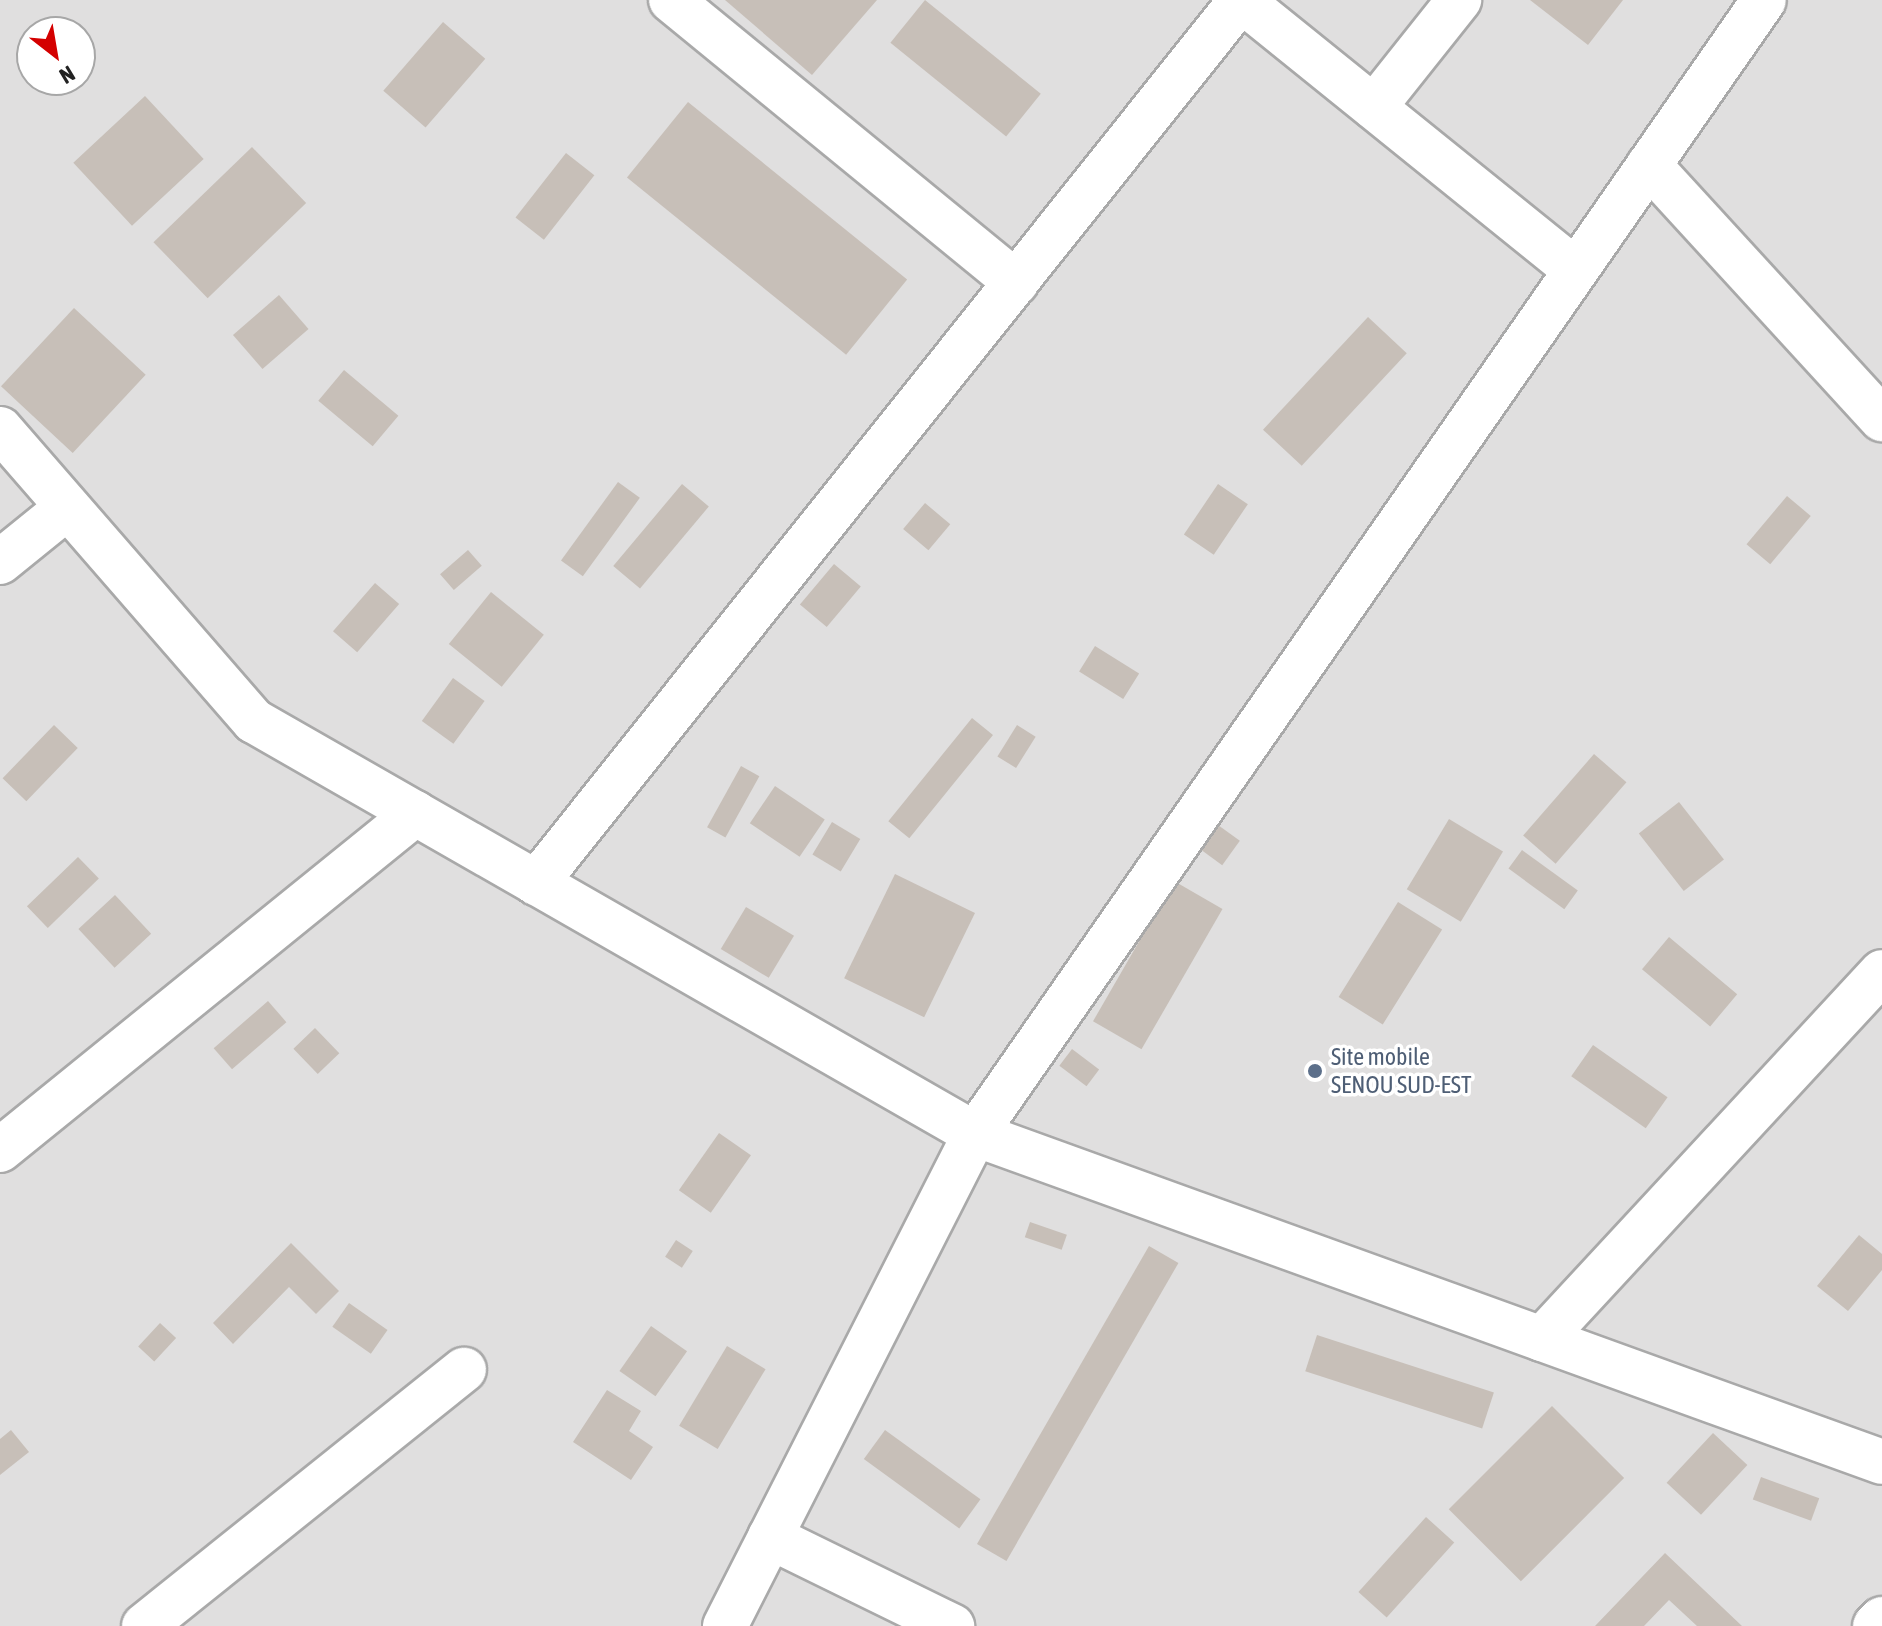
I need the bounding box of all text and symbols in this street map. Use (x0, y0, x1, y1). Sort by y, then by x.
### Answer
north arrow (16, 16, 96, 96)
text: N (55, 60, 80, 89)
place label: Site mobile SENOU SUD-EST (1331, 1043, 1471, 1099)
marker: Site mobile SENOU SUD-EST (1306, 1062, 1324, 1080)

